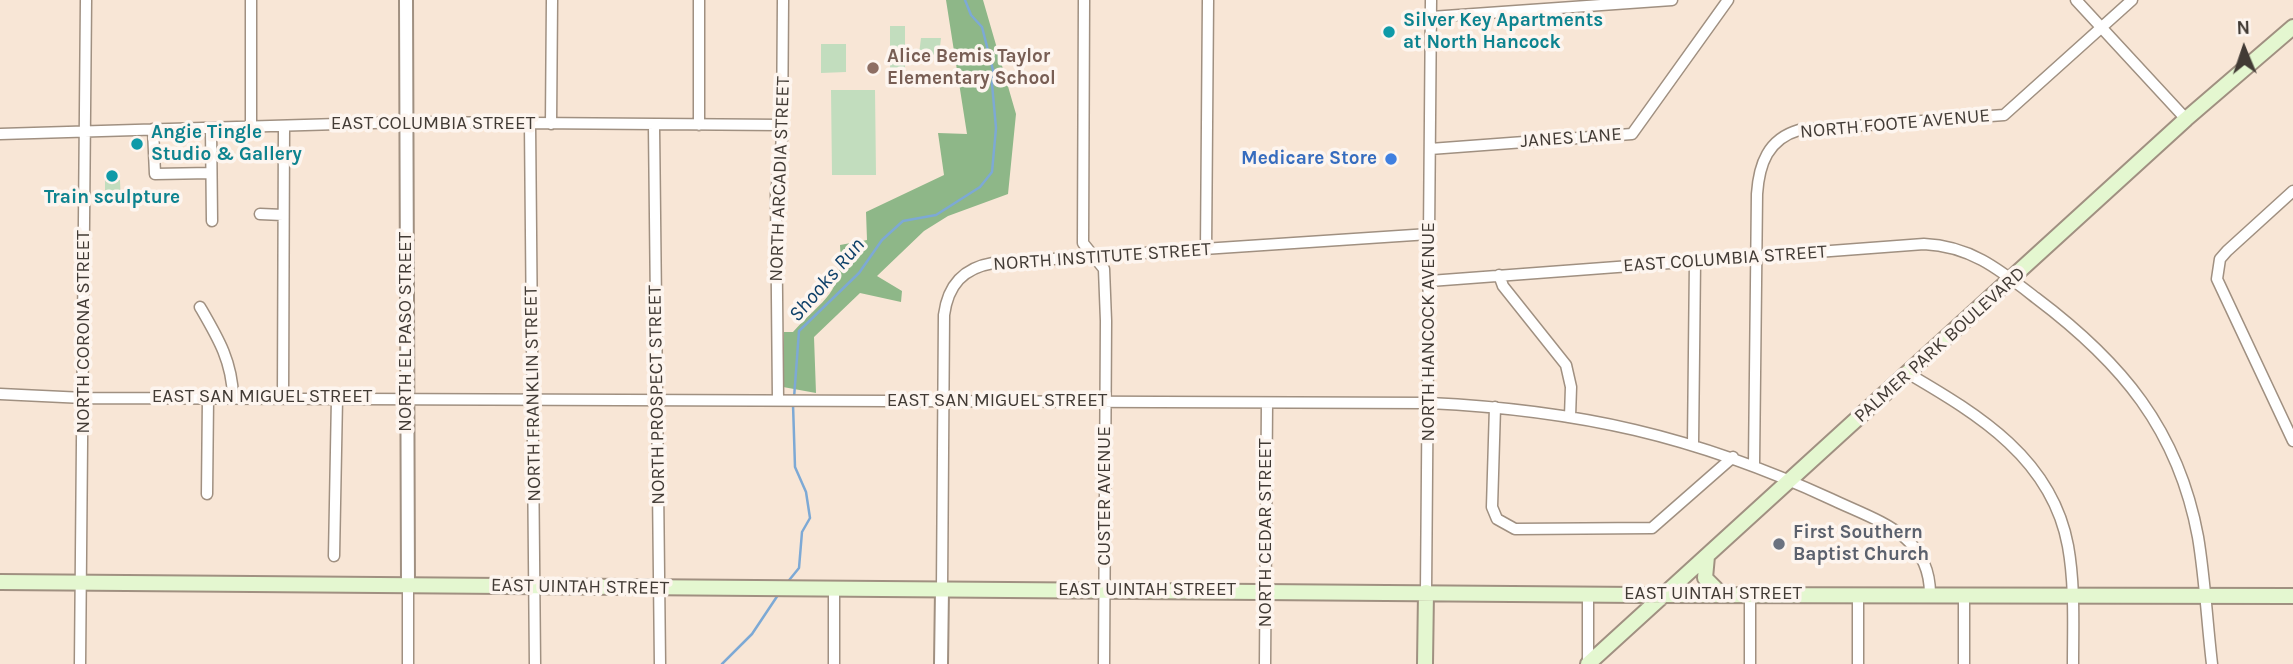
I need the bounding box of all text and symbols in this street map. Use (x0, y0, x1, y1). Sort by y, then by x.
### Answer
place label: Silver Key Apartments at North Hancock (1403, 10, 1603, 54)
north arrow (2209, 14, 2279, 84)
text: N (2236, 17, 2250, 39)
marker: Silver Key Apartments at North Hancock (1381, 24, 1397, 40)
place label: Alice Bemis Taylor Elementary School (887, 46, 1056, 90)
marker: Alice Bemis Taylor Elementary School (865, 60, 881, 76)
street label: NORTH ARCADIA STREET (765, 76, 795, 282)
street label: NORTH FOOTE AVENUE (1799, 104, 1991, 144)
street label: EAST COLUMBIA STREET (331, 113, 535, 135)
place label: Angie Tingle Studio & Gallery (151, 122, 302, 166)
street label: JANES LANE (1519, 123, 1623, 153)
marker: Angie Tingle Studio & Gallery (129, 136, 145, 152)
place label: Medicare Store (1241, 148, 1377, 170)
marker: Medicare Store (1383, 151, 1399, 167)
marker: Train sculpture (104, 168, 120, 184)
place label: Train sculpture (44, 187, 180, 209)
street label: NORTH HANCOCK AVENUE (1418, 222, 1440, 442)
street label: NORTH CORONA STREET (73, 230, 95, 434)
street label: NORTH EL PASO STREET (395, 232, 417, 432)
water label: Shooks Run (784, 233, 870, 327)
street label: NORTH INSTITUTE STREET (992, 238, 1212, 276)
street label: EAST COLUMBIA STREET (1622, 240, 1828, 278)
street label: PALMER PARK BOULEVARD (1850, 262, 2030, 428)
street label: NORTH PROSPECT STREET (644, 285, 670, 505)
street label: NORTH FRANKLIN STREET (520, 286, 546, 502)
street label: EAST SAN MIGUEL STREET (152, 386, 372, 408)
street label: EAST SAN MIGUEL STREET (887, 390, 1107, 412)
street label: CUSTER AVENUE (1094, 426, 1116, 566)
street label: NORTH CEDAR STREET (1255, 438, 1277, 628)
place label: First Southern Baptist Church (1793, 522, 1929, 566)
marker: First Southern Baptist Church (1771, 536, 1787, 552)
street label: EAST UINTAH STREET (491, 574, 669, 600)
street label: EAST UINTAH STREET (1058, 579, 1236, 601)
street label: EAST UINTAH STREET (1624, 583, 1802, 605)

